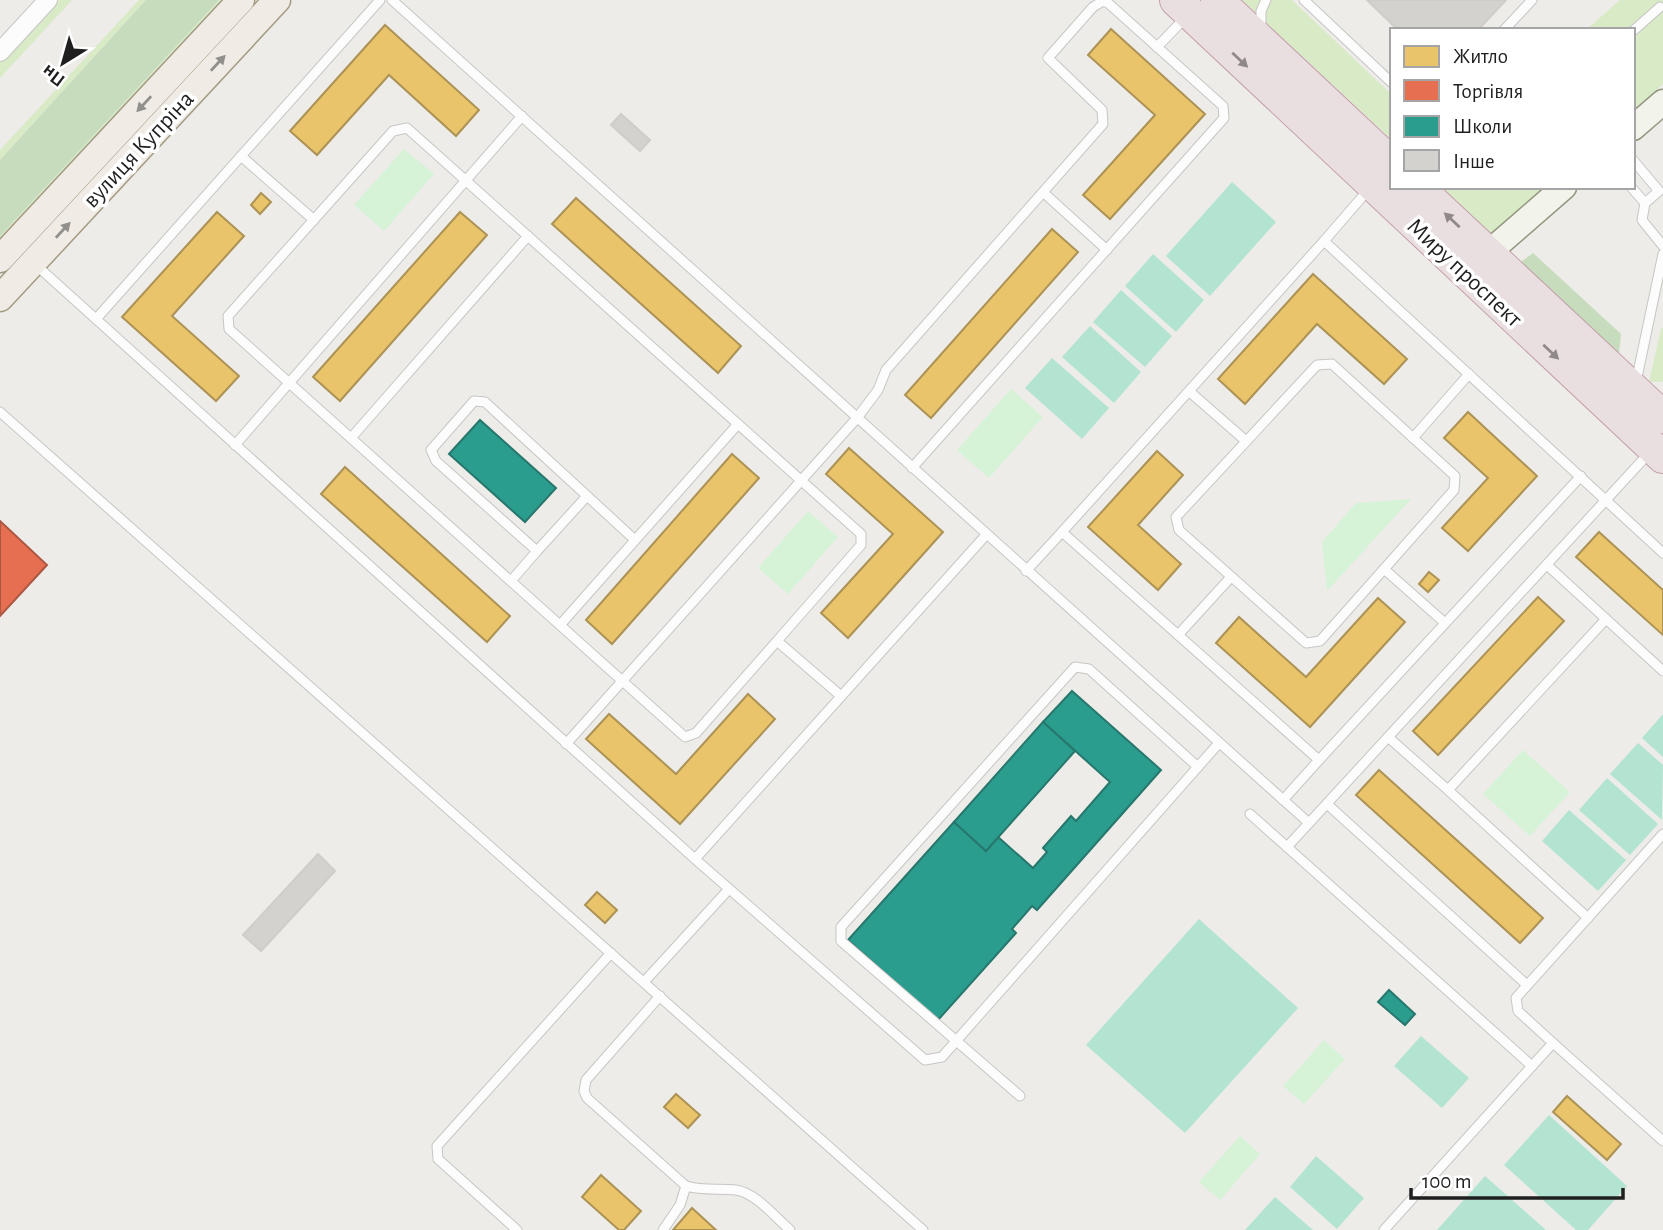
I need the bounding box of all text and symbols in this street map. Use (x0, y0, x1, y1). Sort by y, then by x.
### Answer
north arrow (28, 28, 98, 98)
legend (1390, 28, 1635, 189)
text: Житло (1453, 46, 1508, 67)
one-way arrow (1231, 51, 1248, 67)
one-way arrow (210, 54, 226, 72)
text: Пн (39, 61, 69, 90)
text: Торгівля (1453, 81, 1523, 102)
street label: вулиця Купріна (79, 87, 199, 213)
one-way arrow (136, 95, 152, 113)
text: Школи (1453, 116, 1512, 137)
text: Інше (1453, 151, 1495, 172)
one-way arrow (1444, 213, 1461, 229)
street label: Миру проспект (1402, 214, 1527, 332)
one-way arrow (55, 221, 71, 239)
one-way arrow (1542, 344, 1559, 360)
scale bar (1411, 1156, 1623, 1200)
text: 100 m (1422, 1171, 1472, 1192)

